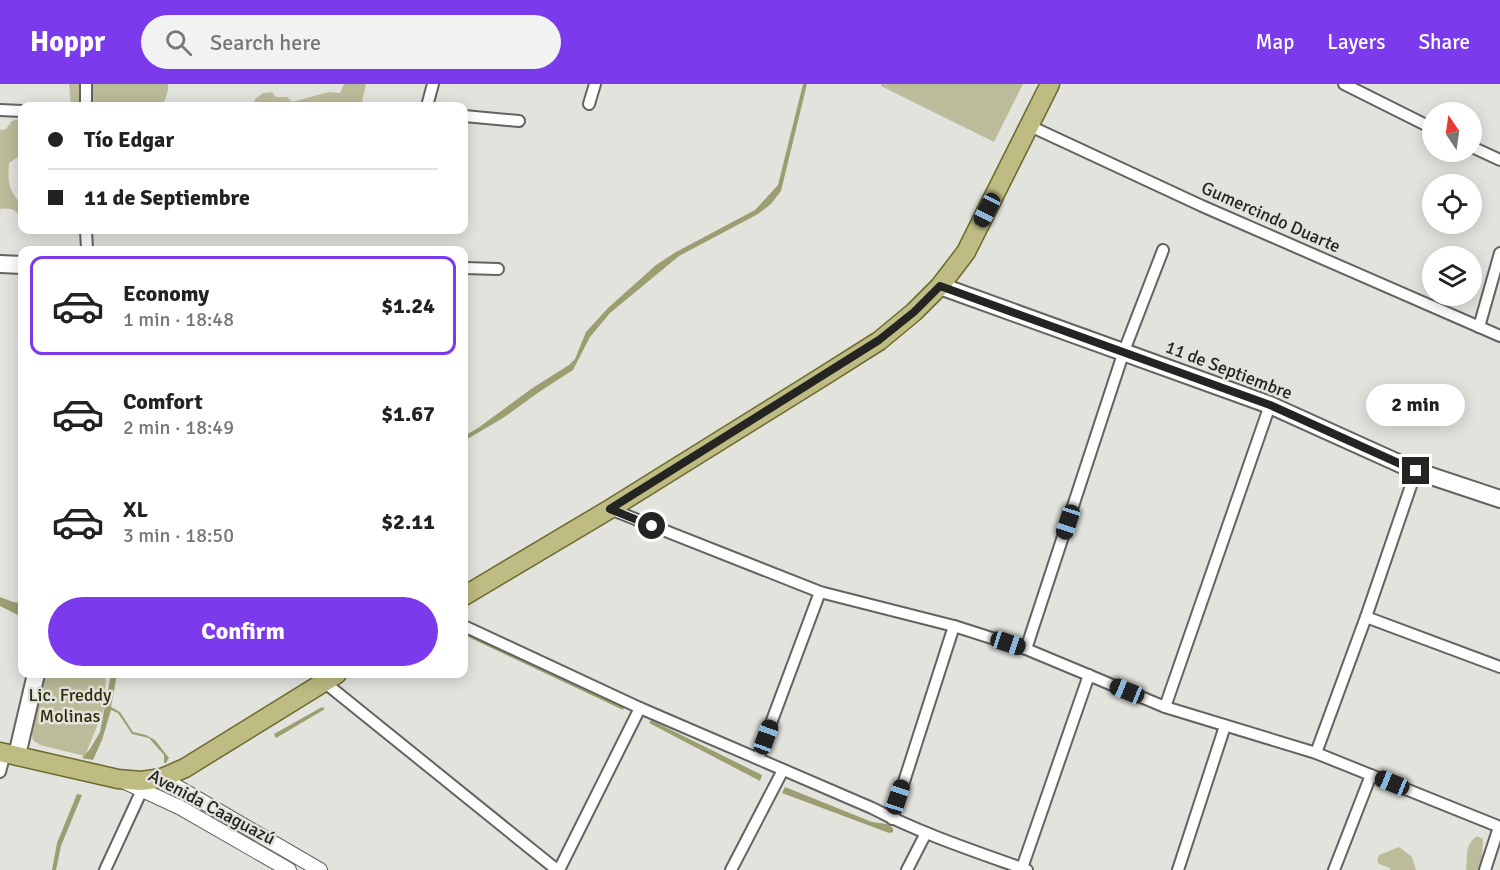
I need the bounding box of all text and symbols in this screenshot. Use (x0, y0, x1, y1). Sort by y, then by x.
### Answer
search box (141, 15, 561, 69)
text: Hoppr (30, 25, 105, 59)
icon: search (162, 26, 195, 59)
text: Search here (210, 29, 321, 56)
text: Map (1256, 29, 1294, 55)
text: Layers (1327, 29, 1385, 55)
text: Share (1418, 29, 1470, 55)
north arrow (1422, 102, 1482, 162)
map controls (1422, 102, 1482, 306)
text: Tío Edgar (84, 126, 174, 153)
button: locate (1422, 174, 1482, 234)
street label: Gumercindo Duarte (1198, 176, 1344, 258)
text: 11 de Septiembre (84, 184, 250, 211)
car (971, 190, 1003, 230)
button: layers (1422, 246, 1482, 306)
icon: car (51, 279, 105, 333)
text: Economy (123, 280, 209, 307)
text: $1.24 (381, 292, 435, 319)
text: 1 min · 18:48 (123, 307, 234, 332)
street label: 11 de Septiembre (1163, 336, 1295, 404)
callout: 2 min (1366, 384, 1466, 426)
icon: car (51, 387, 105, 441)
text: Comfort (123, 388, 203, 415)
text: 2 min (1391, 392, 1440, 417)
text: $1.67 (381, 400, 435, 427)
text: 2 min · 18:49 (123, 415, 234, 440)
route end (1402, 457, 1429, 484)
icon: car (51, 495, 105, 549)
text: XL (123, 496, 148, 523)
car (1054, 502, 1082, 542)
text: $2.11 (381, 508, 435, 535)
route start (638, 512, 665, 539)
text: 3 min · 18:50 (123, 523, 234, 548)
button: Confirm (48, 597, 438, 666)
car (988, 629, 1028, 657)
car (1107, 676, 1147, 706)
park label: Lic. Freddy Molinas (29, 684, 112, 727)
car (751, 717, 781, 757)
street label: Avenida Caaguazú (145, 764, 279, 850)
car (1372, 768, 1412, 798)
car (884, 777, 912, 817)

